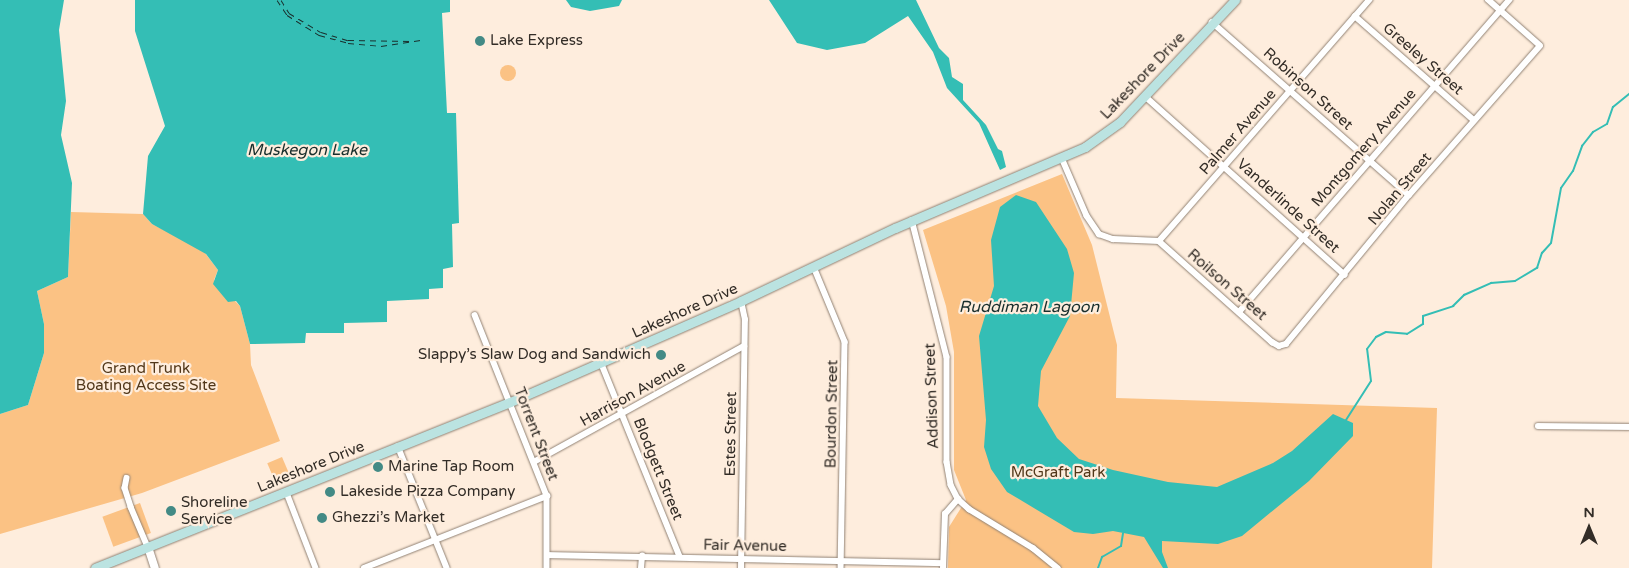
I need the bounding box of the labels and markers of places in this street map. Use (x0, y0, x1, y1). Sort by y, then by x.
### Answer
place label: Lake Express (490, 32, 583, 50)
marker: Lake Express (474, 35, 486, 47)
place label: Slappy’s Slaw Dog and Sandwich (418, 346, 651, 364)
marker: Slappy’s Slaw Dog and Sandwich (655, 349, 667, 361)
place label: Marine Tap Room (388, 458, 514, 476)
marker: Marine Tap Room (372, 461, 384, 473)
place label: Lakeside Pizza Company (340, 483, 515, 501)
marker: Lakeside Pizza Company (324, 486, 336, 498)
place label: Shoreline Service (181, 493, 247, 528)
marker: Shoreline Service (165, 505, 177, 517)
place label: Ghezzi’s Market (332, 509, 445, 527)
marker: Ghezzi’s Market (316, 512, 328, 524)

